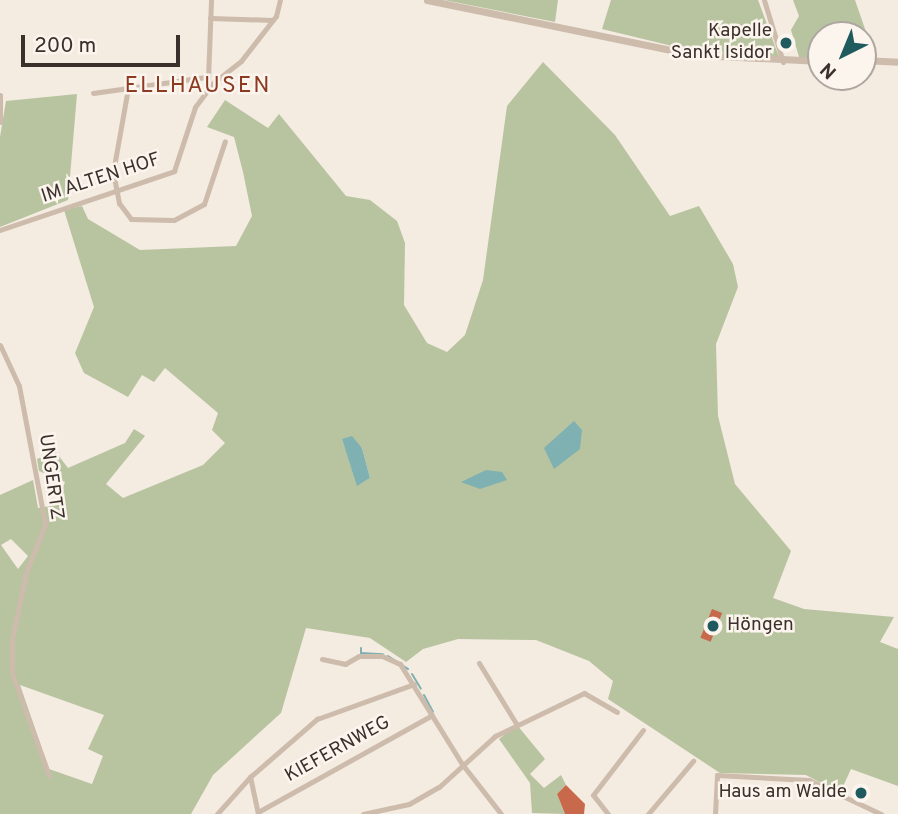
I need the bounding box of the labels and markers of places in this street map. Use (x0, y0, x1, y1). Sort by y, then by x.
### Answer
place label: Kapelle Sankt Isidor (671, 21, 772, 65)
marker: Kapelle Sankt Isidor (778, 35, 794, 51)
place label: Höngen (727, 615, 794, 637)
marker: Höngen (705, 618, 721, 634)
place label: Haus am Walde (718, 782, 847, 804)
marker: Haus am Walde (853, 785, 869, 801)

